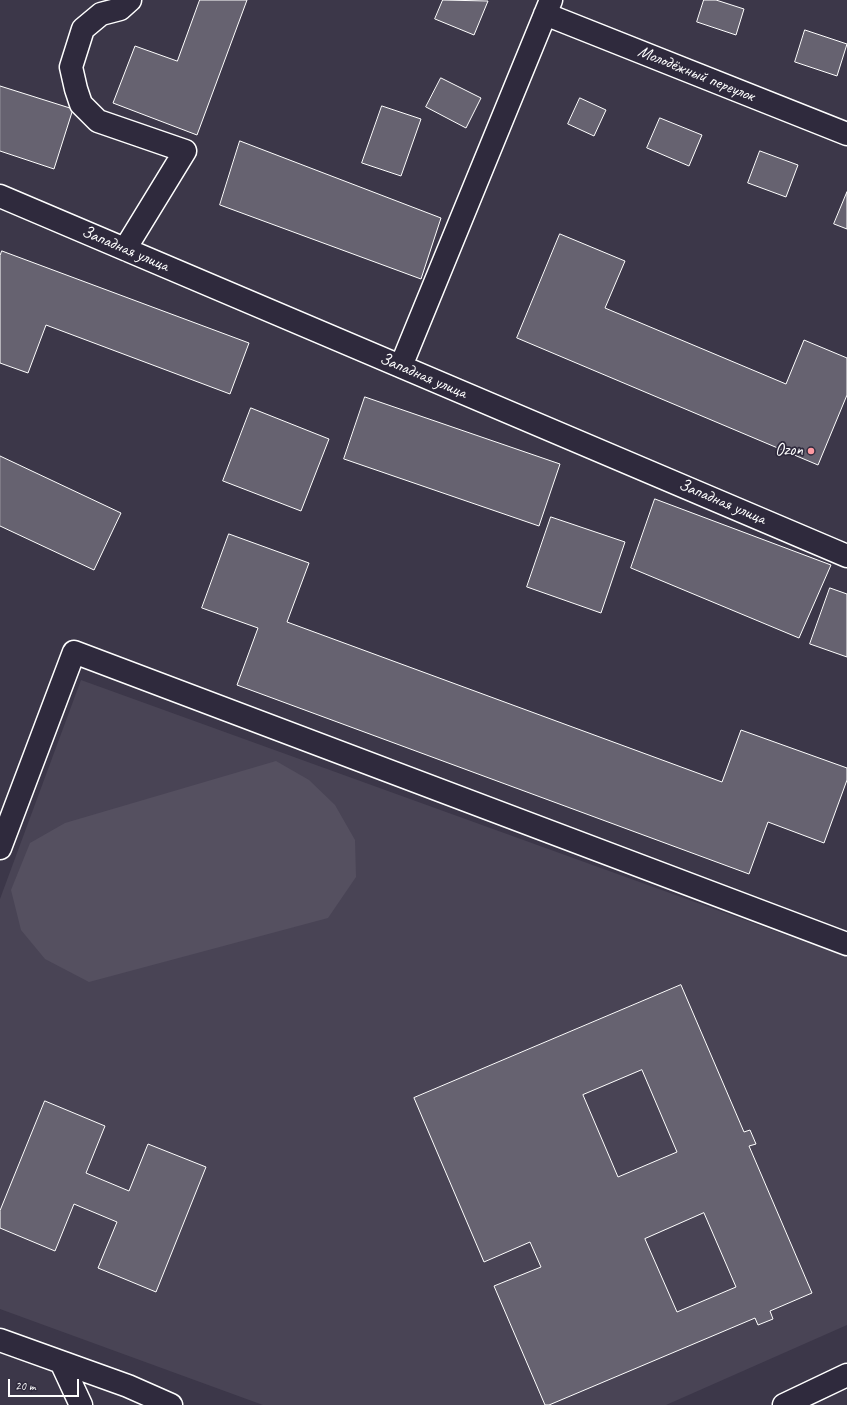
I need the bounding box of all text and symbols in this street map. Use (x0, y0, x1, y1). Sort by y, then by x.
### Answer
street label: Молодёжный переулок (635, 41, 757, 107)
street label: Западная улица (78, 222, 172, 276)
street label: Западная улица (376, 349, 470, 403)
place label: Ozon (775, 441, 803, 461)
marker: Ozon (806, 446, 816, 456)
street label: Западная улица (675, 475, 769, 529)
scale bar (10, 1371, 81, 1397)
text: 20 m (15, 1378, 35, 1394)

